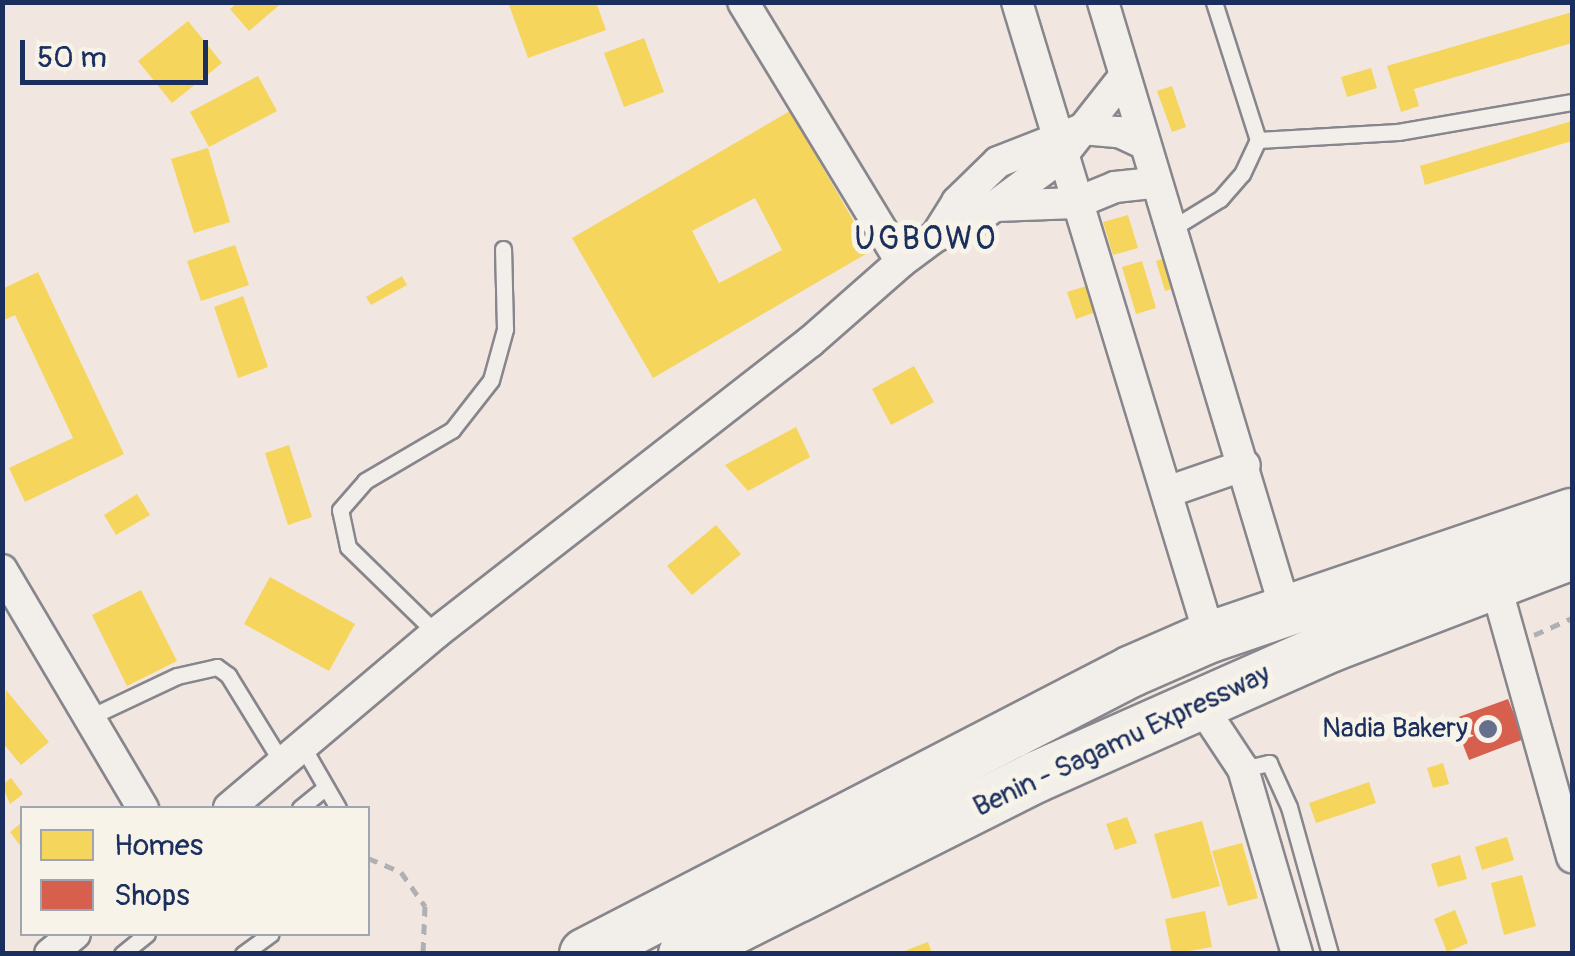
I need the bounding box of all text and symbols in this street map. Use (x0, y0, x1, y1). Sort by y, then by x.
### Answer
scale bar (25, 20, 212, 82)
text: 50 m (37, 39, 107, 76)
district label: UGBOWO (854, 220, 998, 258)
street label: Benin - Sagamu Expressway (968, 657, 1276, 825)
place label: Nadia Bakery (1322, 712, 1468, 746)
marker: Nadia Bakery (1477, 718, 1499, 740)
legend (20, 806, 370, 936)
text: Homes (114, 827, 203, 864)
text: Shops (114, 877, 190, 914)

